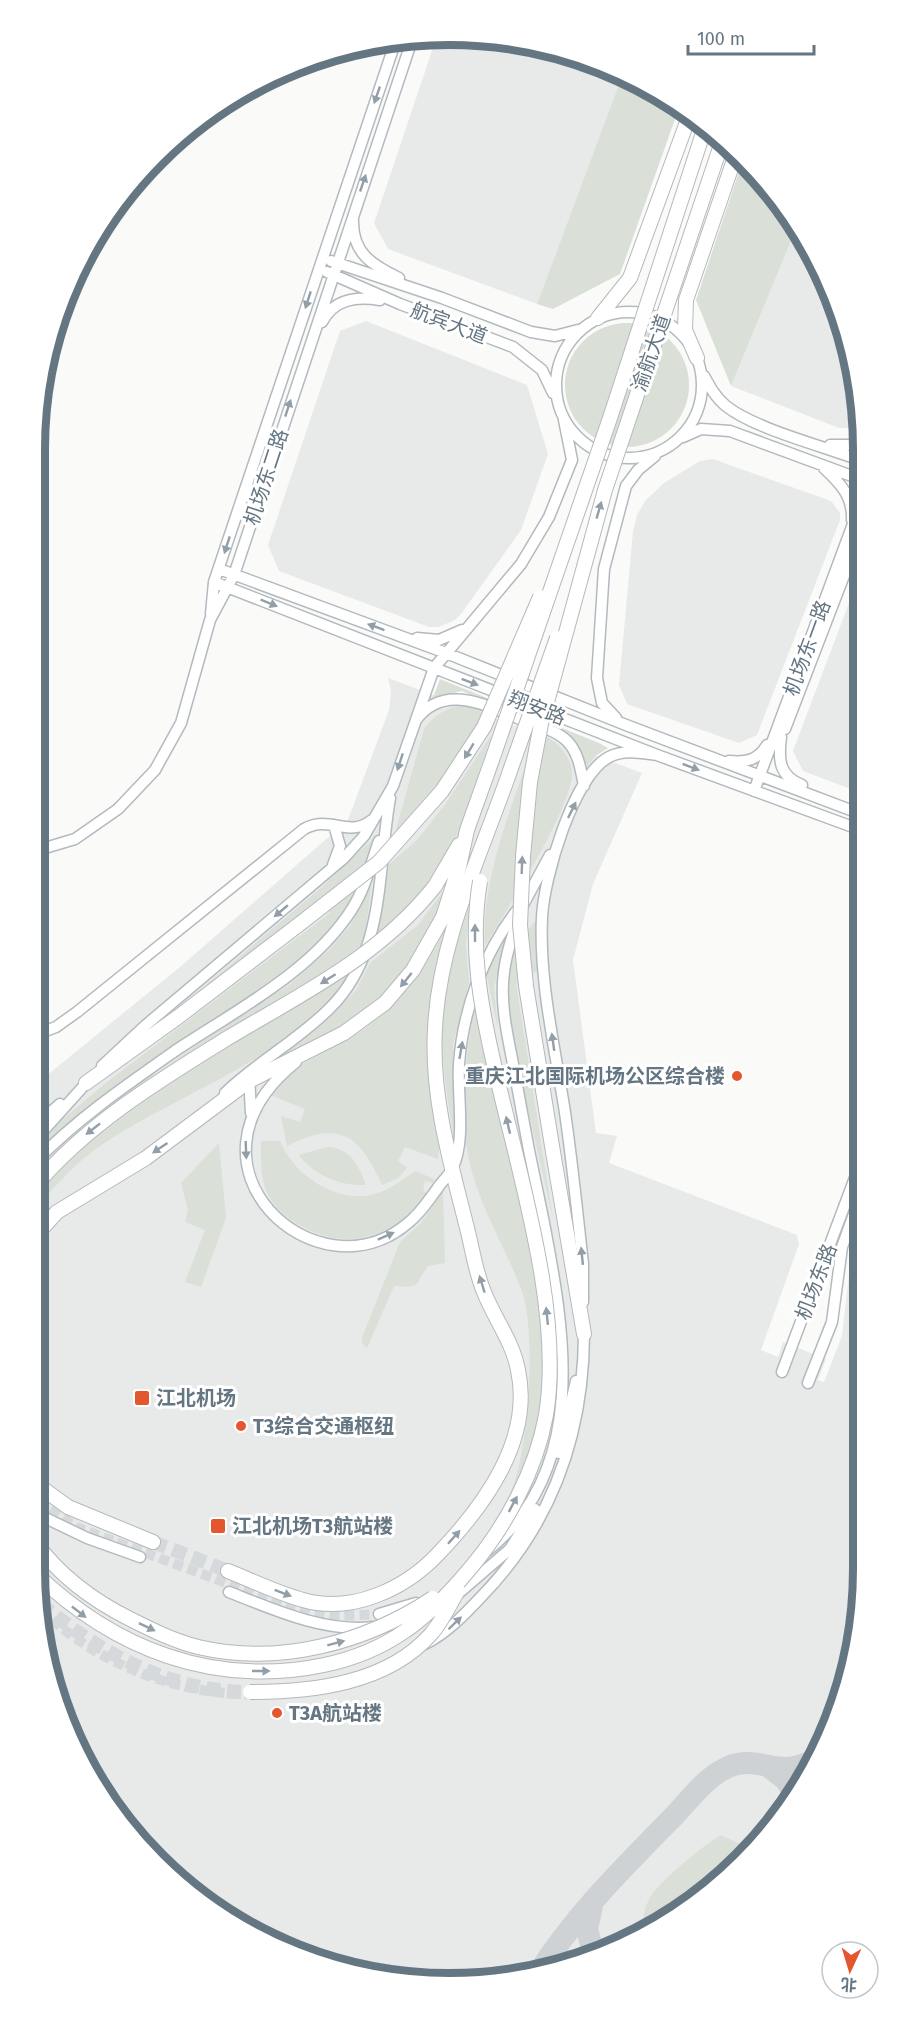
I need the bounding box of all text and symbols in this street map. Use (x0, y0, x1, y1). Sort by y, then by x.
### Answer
scale bar (688, 18, 814, 56)
text: 100 m (697, 28, 745, 50)
one-way arrow (372, 86, 381, 104)
one-way arrow (358, 174, 368, 192)
one-way arrow (303, 291, 313, 309)
street label: 航宾大道 (407, 297, 491, 349)
street label: 渝航大道 (627, 311, 675, 395)
one-way arrow (284, 399, 293, 417)
street label: 机场东二路 (239, 426, 293, 528)
one-way arrow (595, 500, 604, 518)
one-way arrow (221, 536, 231, 554)
street label: 机场东一路 (779, 597, 835, 699)
one-way arrow (260, 599, 278, 608)
one-way arrow (367, 622, 385, 631)
one-way arrow (461, 678, 479, 687)
street label: 翔安路 (505, 686, 569, 730)
one-way arrow (464, 743, 475, 759)
one-way arrow (395, 753, 404, 771)
one-way arrow (682, 763, 700, 773)
one-way arrow (568, 802, 577, 819)
one-way arrow (518, 855, 527, 874)
one-way arrow (274, 904, 289, 917)
one-way arrow (470, 924, 480, 943)
one-way arrow (399, 972, 412, 988)
one-way arrow (320, 973, 336, 984)
one-way arrow (549, 1032, 558, 1051)
one-way arrow (457, 1040, 466, 1059)
place label: 重庆江北国际机场公区综合楼 (465, 1064, 725, 1088)
marker: 重庆江北国际机场公区综合楼 (730, 1069, 744, 1083)
one-way arrow (503, 1115, 512, 1134)
one-way arrow (85, 1123, 101, 1136)
one-way arrow (241, 1141, 251, 1160)
one-way arrow (152, 1143, 168, 1154)
one-way arrow (378, 1231, 396, 1241)
street label: 机场东路 (790, 1240, 842, 1324)
one-way arrow (577, 1246, 587, 1265)
one-way arrow (477, 1275, 486, 1293)
one-way arrow (542, 1306, 552, 1325)
place label: 江北机场 (156, 1386, 236, 1410)
marker: 江北机场 (133, 1389, 151, 1407)
place label: T3综合交通枢纽 (253, 1414, 394, 1438)
marker: T3综合交通枢纽 (234, 1419, 248, 1433)
one-way arrow (508, 1496, 518, 1513)
place label: 江北机场T3航站楼 (232, 1514, 393, 1538)
marker: 江北机场T3航站楼 (209, 1517, 227, 1535)
one-way arrow (447, 1530, 460, 1545)
one-way arrow (274, 1588, 292, 1598)
one-way arrow (71, 1605, 87, 1618)
one-way arrow (448, 1616, 462, 1630)
one-way arrow (138, 1623, 155, 1632)
one-way arrow (328, 1638, 346, 1647)
one-way arrow (252, 1667, 271, 1676)
place label: T3A航站楼 (289, 1701, 382, 1725)
marker: T3A航站楼 (270, 1706, 284, 1720)
north arrow (820, 1940, 880, 2000)
text: 北 (840, 1974, 858, 1995)

